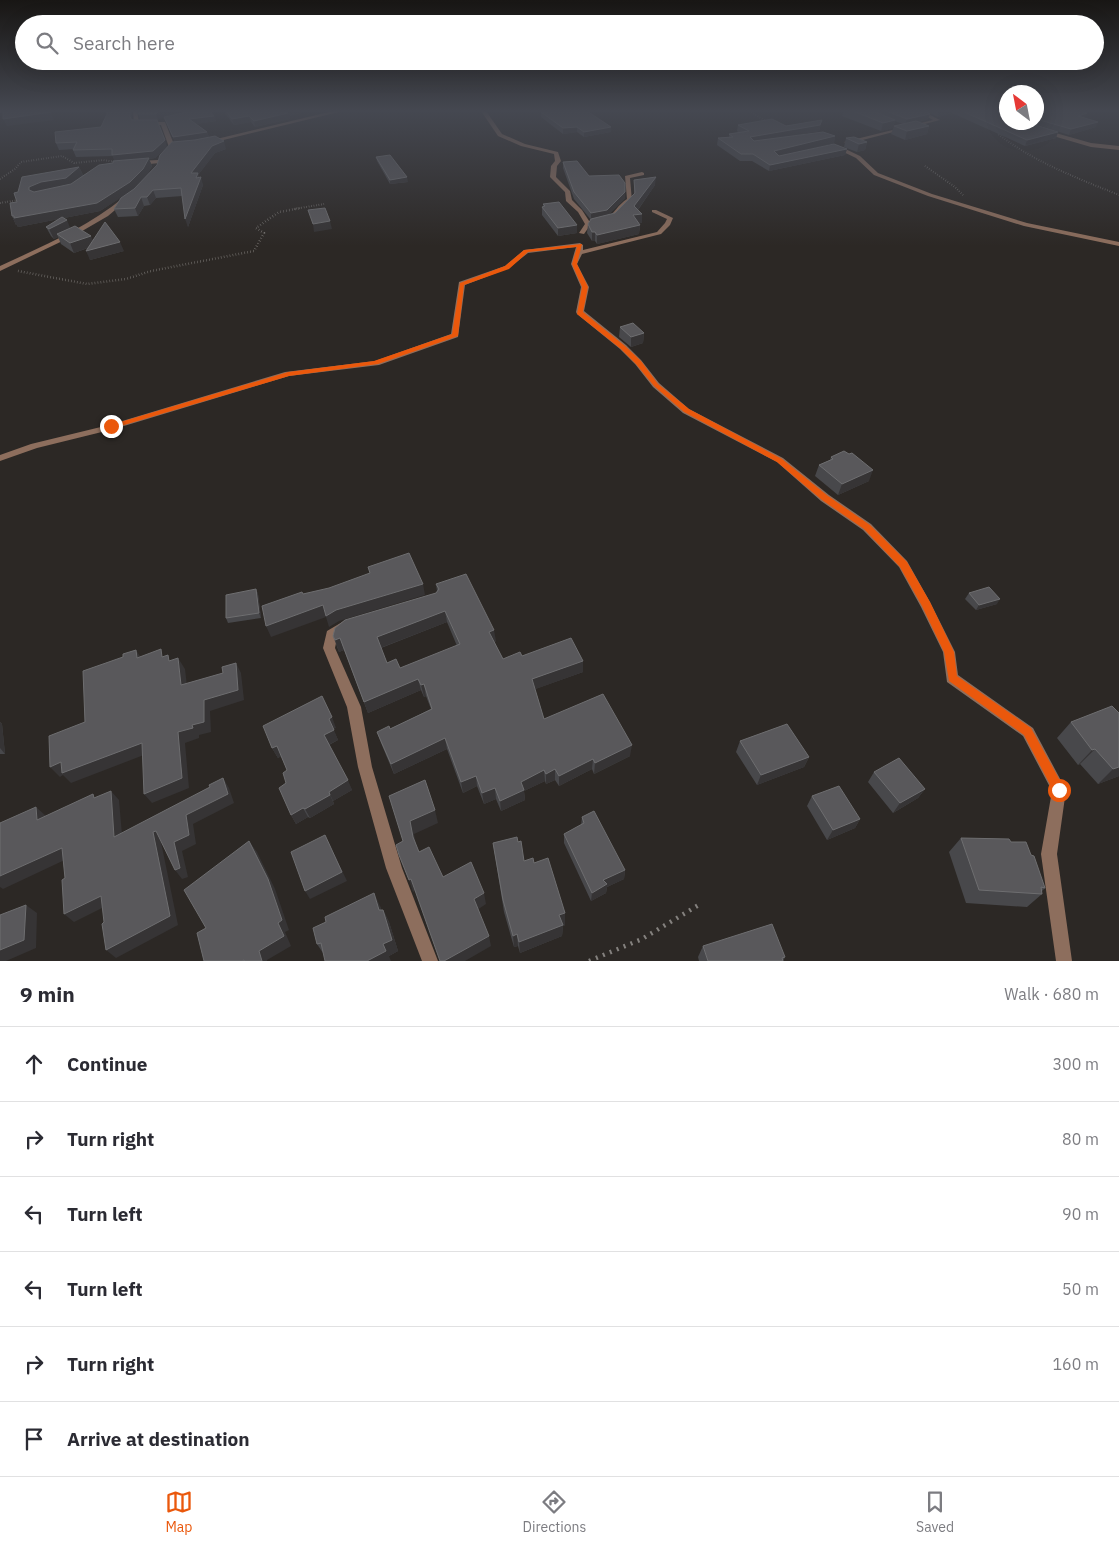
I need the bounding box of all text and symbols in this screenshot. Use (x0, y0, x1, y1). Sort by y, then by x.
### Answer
search box (15, 15, 1104, 70)
icon: search (33, 29, 61, 57)
text: Search here (73, 31, 175, 55)
north arrow (999, 85, 1044, 130)
route end (100, 415, 123, 438)
route start (1048, 779, 1071, 802)
text: 9 min (20, 980, 75, 1008)
text: Walk · 680 m (1004, 984, 1099, 1004)
icon: ahead (20, 1050, 48, 1078)
text: Continue (67, 1052, 147, 1076)
text: 300 m (1052, 1054, 1099, 1074)
icon: right (20, 1125, 48, 1153)
text: Turn right (67, 1127, 154, 1151)
text: 80 m (1062, 1129, 1099, 1149)
icon: left (20, 1200, 48, 1228)
text: Turn left (67, 1202, 143, 1226)
text: 90 m (1062, 1204, 1099, 1224)
icon: left (20, 1275, 48, 1303)
text: Turn left (67, 1277, 143, 1301)
text: 50 m (1062, 1279, 1099, 1299)
icon: right (20, 1350, 48, 1378)
text: Turn right (67, 1352, 154, 1376)
text: 160 m (1052, 1354, 1099, 1374)
icon: arrive (20, 1425, 48, 1453)
text: Arrive at destination (67, 1427, 250, 1451)
tab: Map (165, 1488, 193, 1536)
tab: Directions (523, 1488, 586, 1536)
tab: Saved (916, 1488, 954, 1536)

